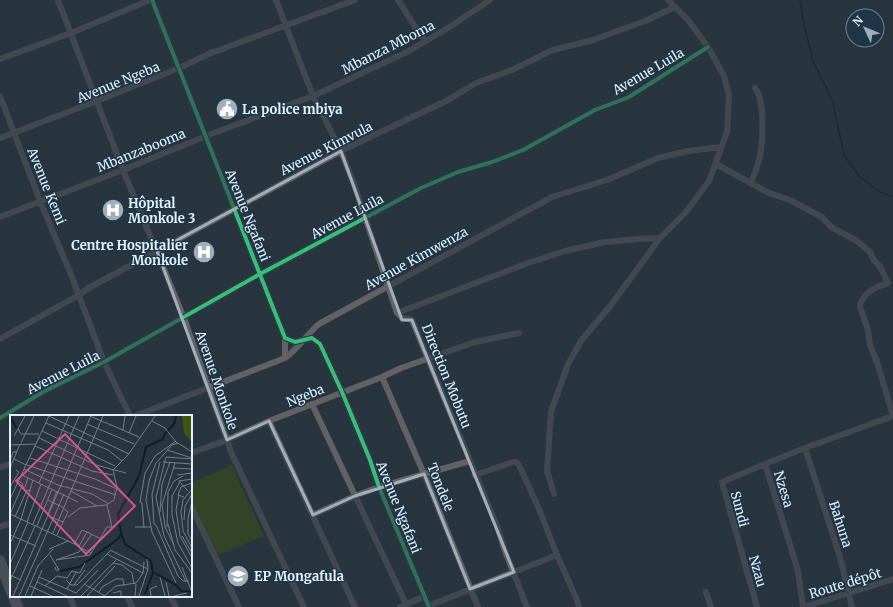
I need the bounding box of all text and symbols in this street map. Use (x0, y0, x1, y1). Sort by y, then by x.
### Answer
north arrow (845, 8, 885, 48)
text: N (850, 13, 866, 29)
street label: Mbanza Mboma (339, 17, 438, 78)
street label: Avenue Luila (609, 44, 687, 99)
street label: Avenue Ngeba (73, 58, 162, 107)
public building icon: La police mbiya (214, 96, 240, 122)
place label: La police mbiya (242, 101, 343, 118)
street label: Avenue Kimvula (276, 118, 375, 180)
street label: Mbanzabooma (94, 125, 188, 176)
street label: Avenue Kemi (23, 144, 70, 227)
street label: Avenue Ngafani (221, 166, 274, 264)
street label: Avenue Luila (307, 190, 387, 243)
place label: Hôpital Monkole 3 (128, 195, 195, 227)
hospital icon: Hôpital Monkole 3 (100, 197, 126, 223)
street label: Avenue Kimwenza (361, 223, 471, 294)
place label: Centre Hospitalier Monkole (71, 237, 188, 269)
hospital icon: Centre Hospitalier Monkole (191, 239, 217, 265)
street label: Direction Mobutu (418, 321, 475, 431)
street label: Avenue Monkole (191, 327, 242, 432)
street label: Avenue Luila (23, 347, 103, 399)
street label: Ngeba (284, 380, 327, 411)
inset map (10, 415, 192, 597)
street label: Avenue Ngafani (372, 458, 425, 556)
street label: Tondele (423, 461, 458, 514)
street label: Nzesa (770, 469, 797, 509)
street label: Sundi (727, 489, 752, 529)
street label: Bahuna (825, 499, 856, 550)
street label: Nzau (745, 553, 770, 589)
school or university icon: EP Mongafula (225, 563, 251, 589)
street label: Route dépôt (807, 564, 883, 603)
place label: EP Mongafula (254, 568, 344, 585)

